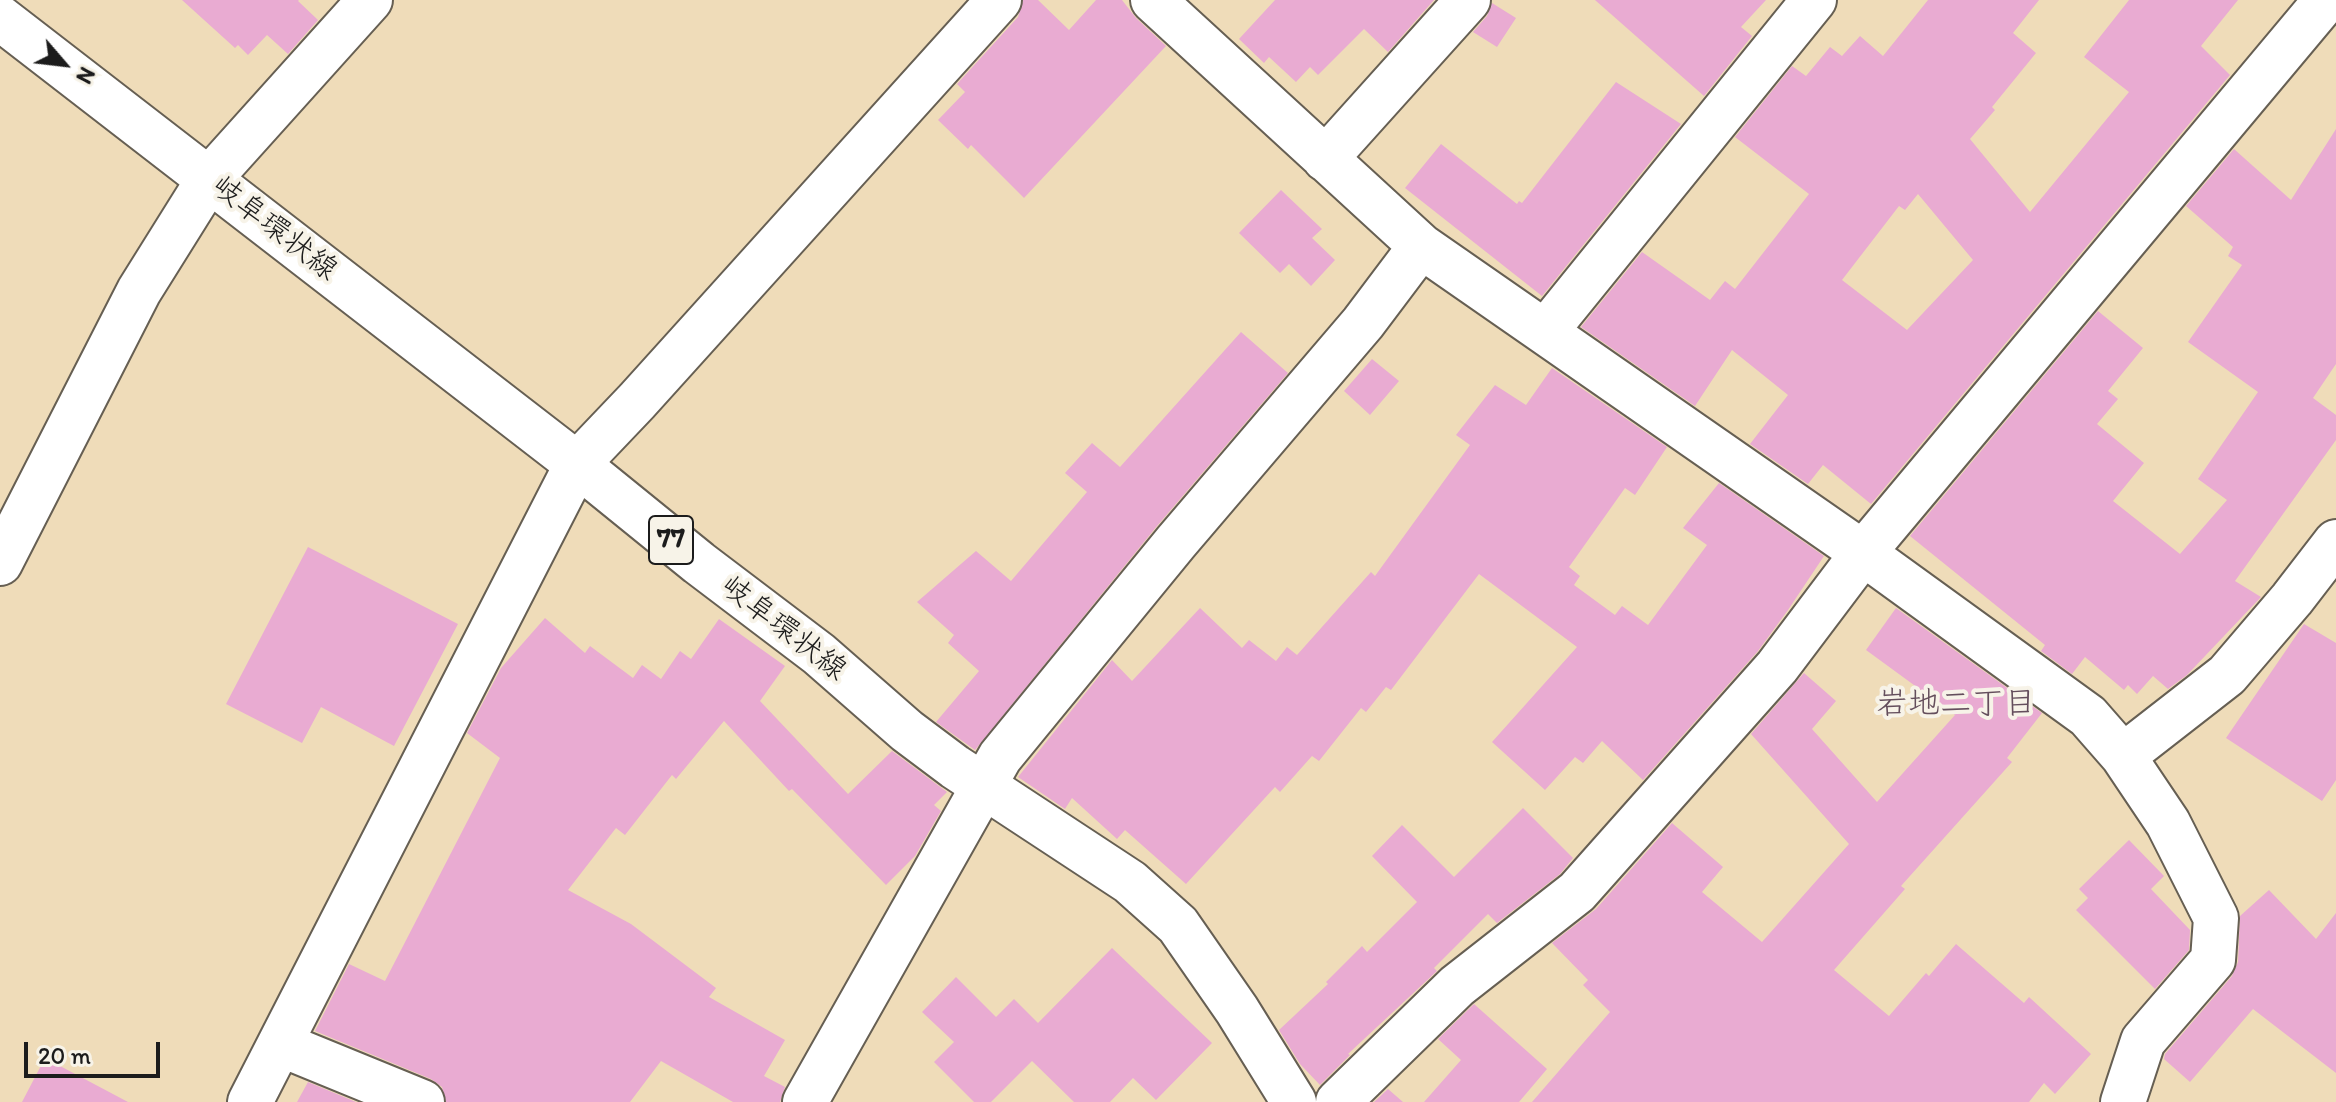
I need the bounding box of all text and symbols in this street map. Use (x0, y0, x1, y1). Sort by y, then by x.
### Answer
north arrow (24, 24, 104, 104)
text: N (70, 63, 101, 88)
street label: 岐阜環状線 (204, 169, 344, 289)
road number: 77 (649, 516, 693, 564)
street label: 岐阜環状線 (713, 569, 853, 689)
district label: 岩地二丁目 (1876, 686, 2036, 724)
scale bar (28, 1026, 164, 1076)
text: 20 m (38, 1041, 91, 1070)

